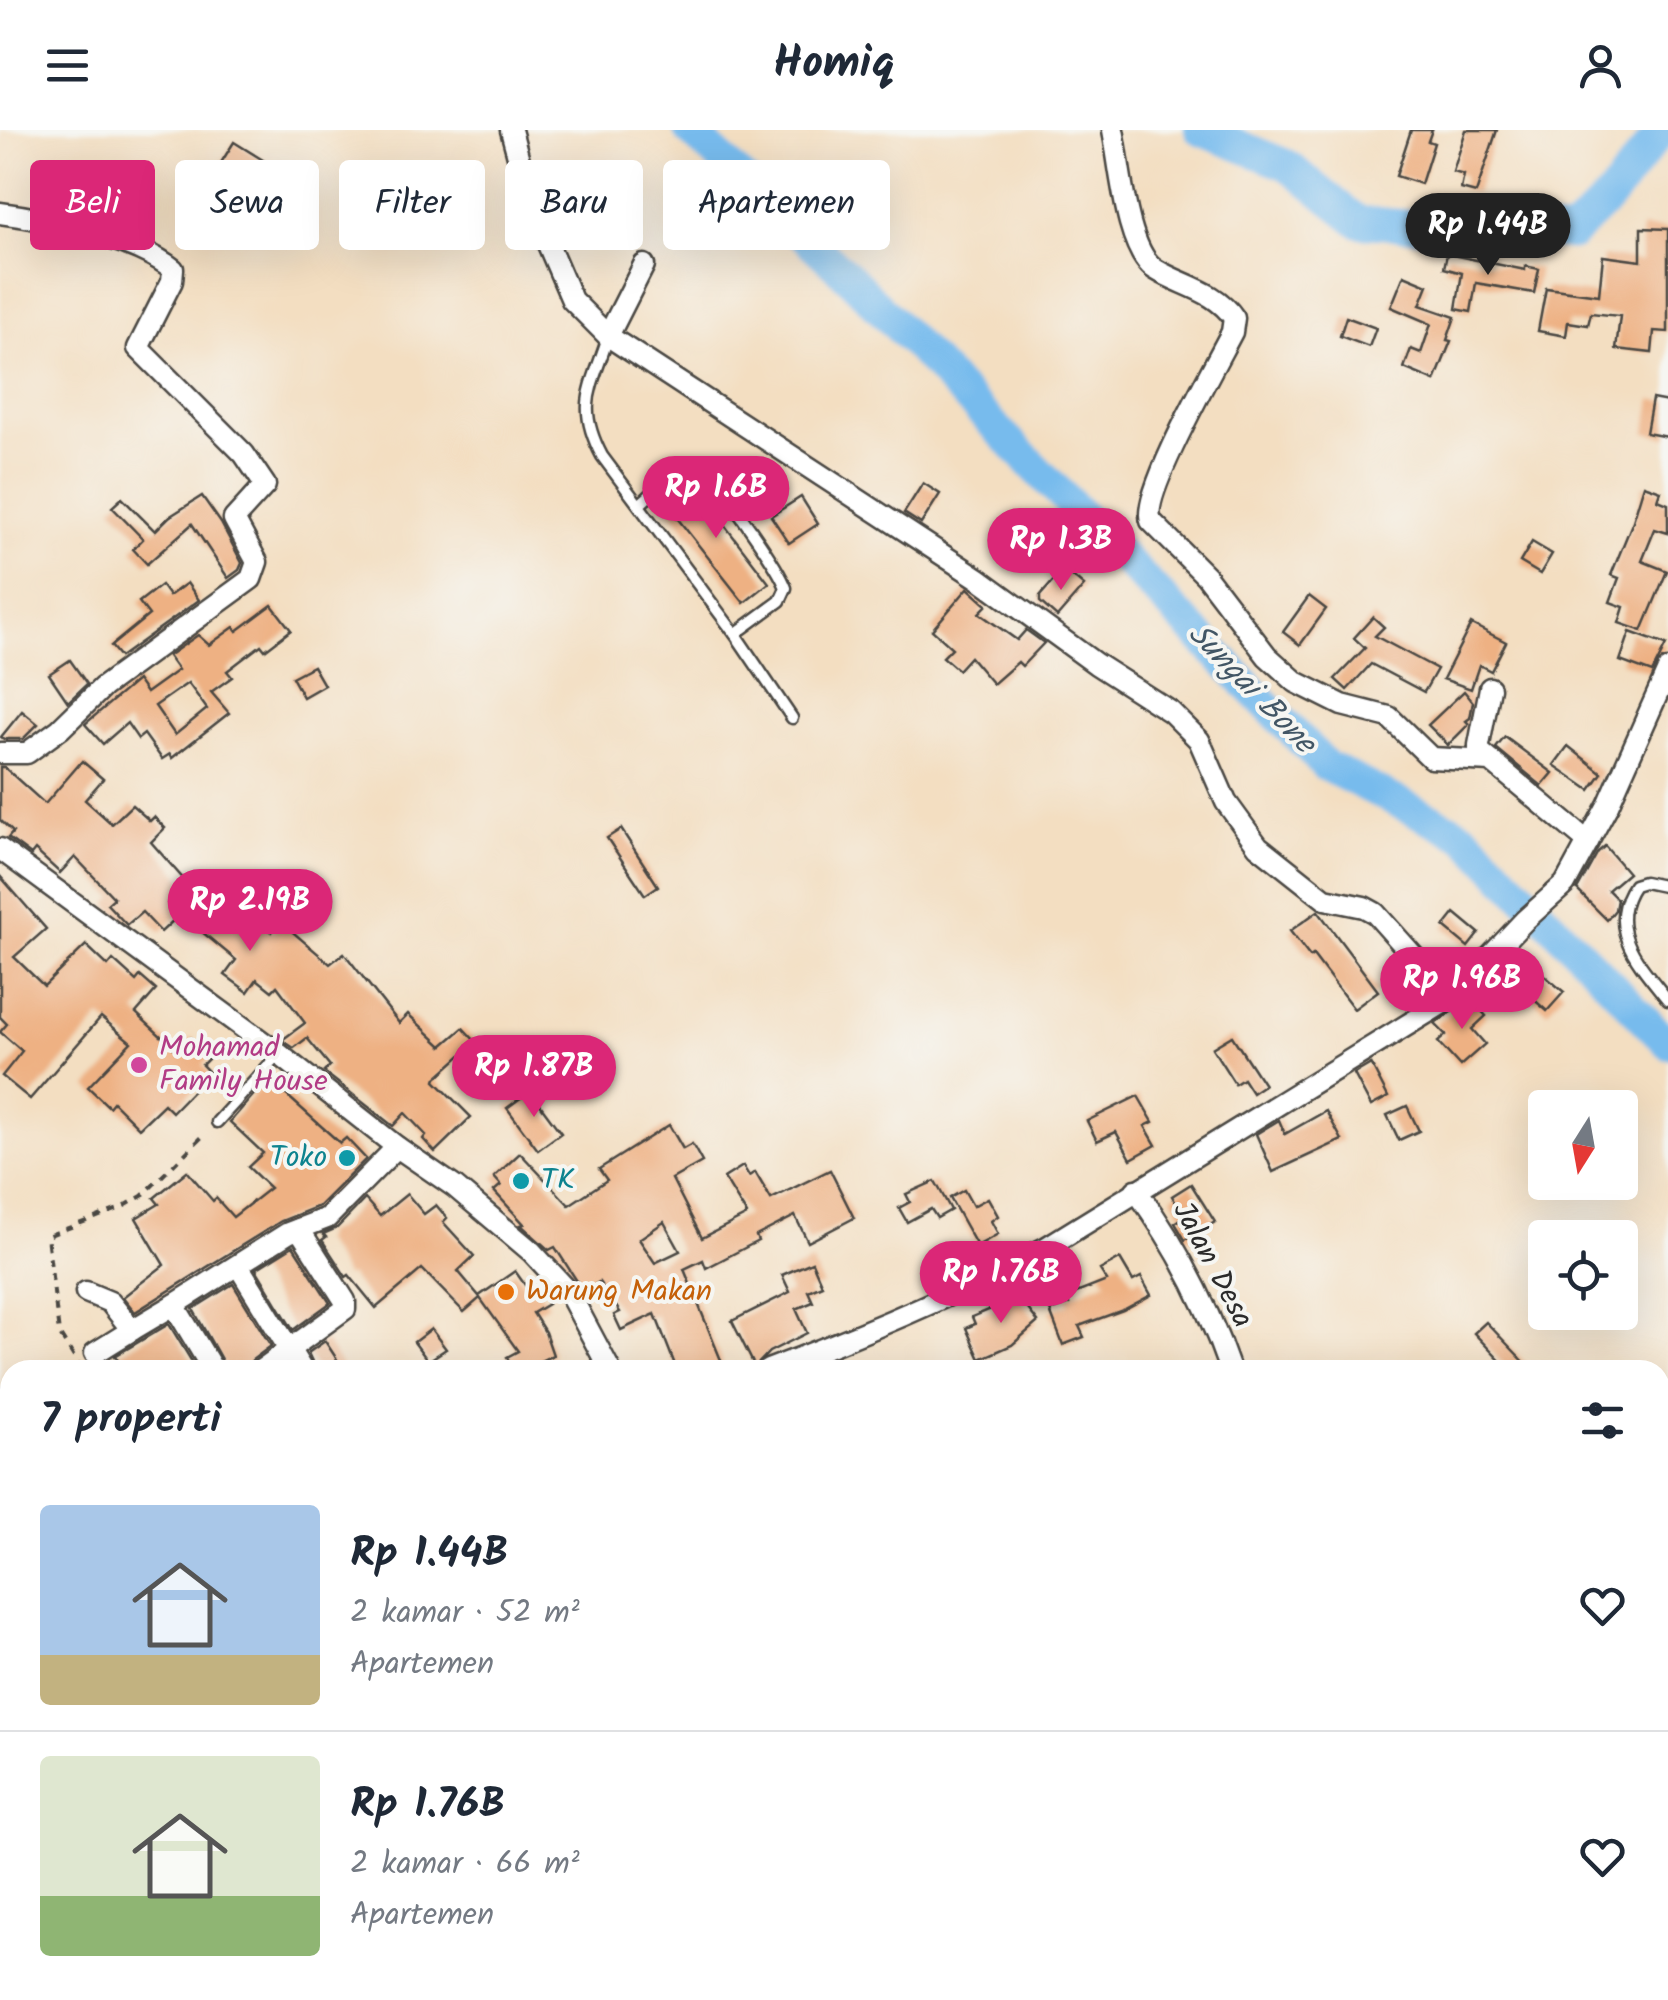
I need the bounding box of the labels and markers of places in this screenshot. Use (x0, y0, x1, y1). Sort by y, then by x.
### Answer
pin: Rp 1.44B (1385, 193, 1591, 278)
pin: Rp 1.6B (624, 456, 808, 541)
pin: Rp 1.3B (969, 508, 1153, 593)
pin: Rp 2.19B (147, 869, 353, 954)
pin: Rp 1.96B (1359, 947, 1565, 1032)
place label: Mohamad Family House (159, 1024, 328, 1106)
pin: Rp 1.87B (431, 1035, 637, 1120)
marker: Mohamad Family House (128, 1054, 150, 1076)
place label: Toko (270, 1134, 327, 1182)
marker: Toko (336, 1147, 358, 1169)
place label: TK (541, 1157, 575, 1205)
marker: TK (510, 1170, 532, 1192)
pin: Rp 1.76B (898, 1241, 1104, 1326)
place label: Warung Makan (526, 1268, 712, 1316)
marker: Warung Makan (495, 1281, 517, 1303)

